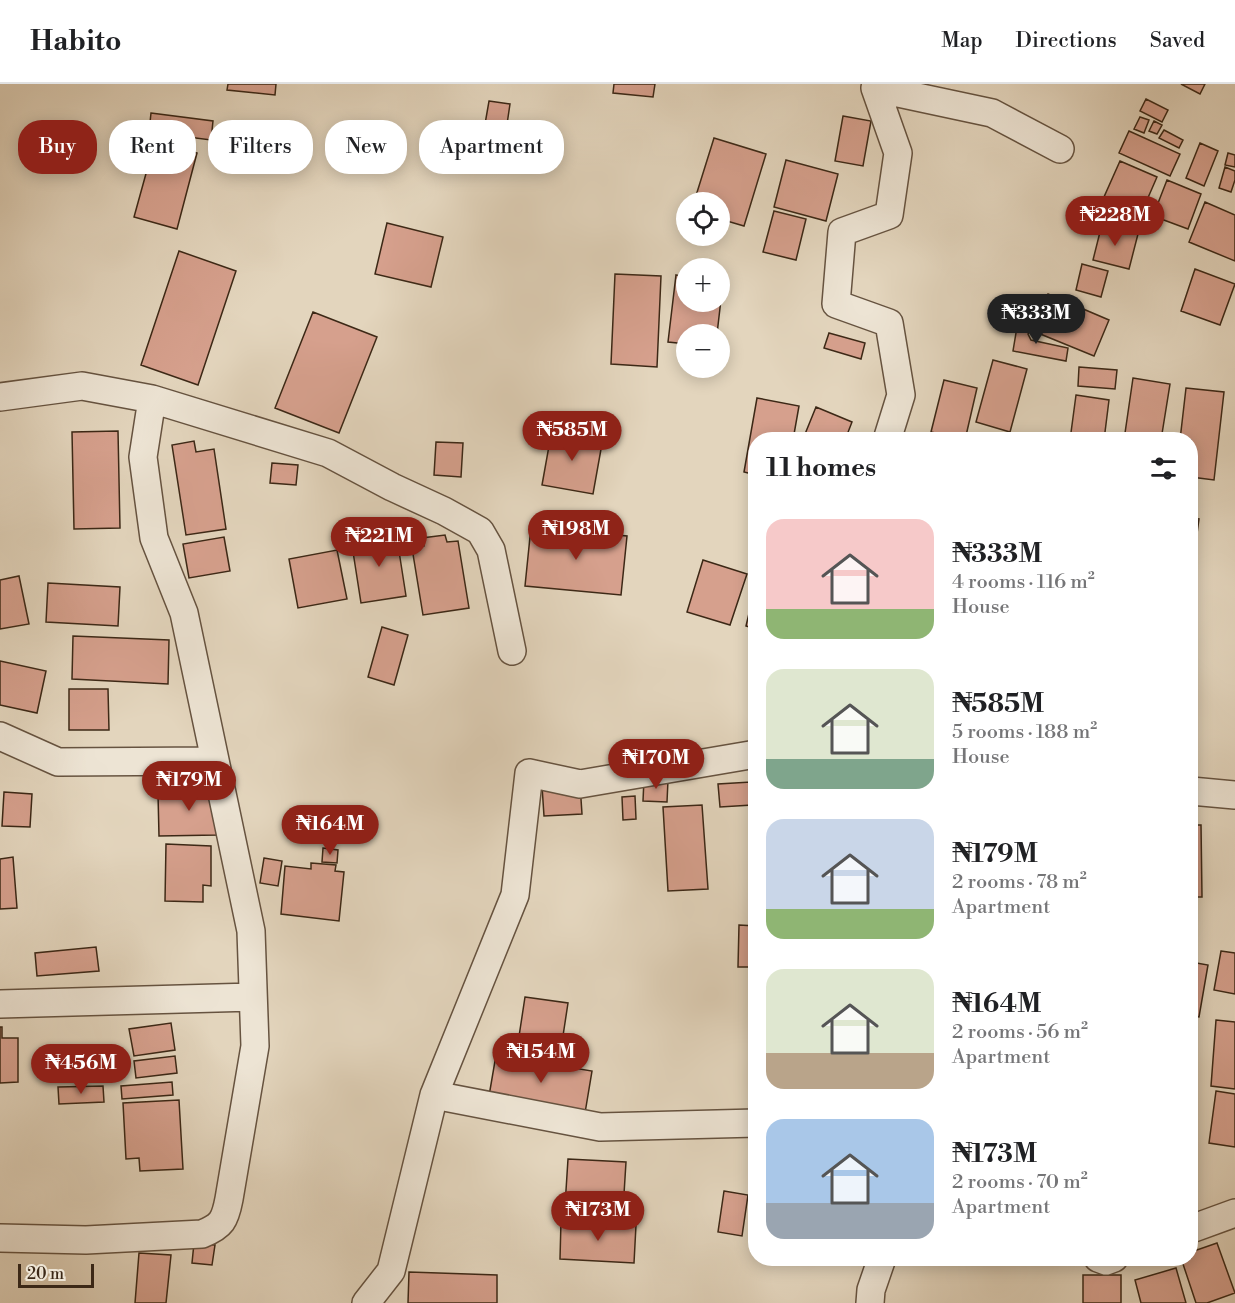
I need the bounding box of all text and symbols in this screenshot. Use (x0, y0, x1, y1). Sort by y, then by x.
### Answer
text: Habito (30, 24, 121, 59)
text: Map (941, 28, 983, 54)
text: Directions (1016, 28, 1117, 54)
text: Saved (1150, 28, 1205, 54)
chip: Buy (18, 120, 97, 174)
chip: Rent (109, 120, 196, 174)
chip: Filters (208, 120, 313, 174)
chip: New (325, 120, 407, 174)
chip: Apartment (419, 120, 564, 174)
map controls (676, 192, 730, 378)
button: locate (676, 192, 730, 246)
pin: ₦228M (1073, 196, 1157, 247)
text: ₦228M (1079, 203, 1151, 228)
button: + (676, 258, 730, 312)
pin: ₦333M (994, 294, 1078, 345)
text: ₦333M (1001, 301, 1071, 326)
button: − (676, 324, 730, 378)
pin: ₦585M (530, 411, 614, 462)
text: ₦585M (537, 418, 607, 443)
text: 11 homes (766, 452, 876, 484)
icon: filters (1147, 452, 1180, 485)
pin: ₦198M (534, 510, 618, 561)
pin: ₦221M (337, 517, 421, 568)
text: ₦198M (542, 517, 610, 542)
text: ₦221M (345, 524, 413, 549)
text: ₦333M (952, 538, 1042, 570)
icon: home (814, 543, 886, 615)
text: 4 rooms · 116 m² (952, 570, 1095, 595)
text: House (952, 595, 1010, 620)
text: ₦585M (952, 688, 1044, 720)
icon: home (814, 693, 886, 765)
text: 5 rooms · 188 m² (952, 720, 1097, 745)
pin: ₦170M (614, 739, 698, 790)
text: House (952, 745, 1010, 770)
text: ₦170M (622, 746, 690, 771)
pin: ₦179M (147, 761, 231, 812)
text: ₦179M (156, 768, 222, 793)
pin: ₦164M (288, 805, 372, 856)
text: ₦164M (296, 812, 364, 837)
text: ₦179M (952, 838, 1038, 870)
icon: home (814, 843, 886, 915)
text: 2 rooms · 78 m² (952, 870, 1087, 895)
text: Apartment (952, 895, 1050, 920)
text: ₦164M (952, 988, 1041, 1020)
icon: home (814, 993, 886, 1065)
text: 2 rooms · 56 m² (952, 1020, 1088, 1045)
pin: ₦154M (499, 1033, 583, 1084)
text: ₦154M (506, 1040, 576, 1065)
pin: ₦456M (39, 1044, 123, 1095)
text: Apartment (952, 1045, 1050, 1070)
text: ₦456M (45, 1051, 117, 1076)
text: ₦173M (952, 1138, 1037, 1170)
icon: home (814, 1143, 886, 1215)
text: 2 rooms · 70 m² (952, 1170, 1088, 1195)
pin: ₦173M (556, 1191, 640, 1242)
text: Apartment (952, 1195, 1050, 1220)
text: ₦173M (565, 1198, 631, 1223)
scale bar (18, 1261, 94, 1288)
text: 20 m (27, 1264, 64, 1284)

